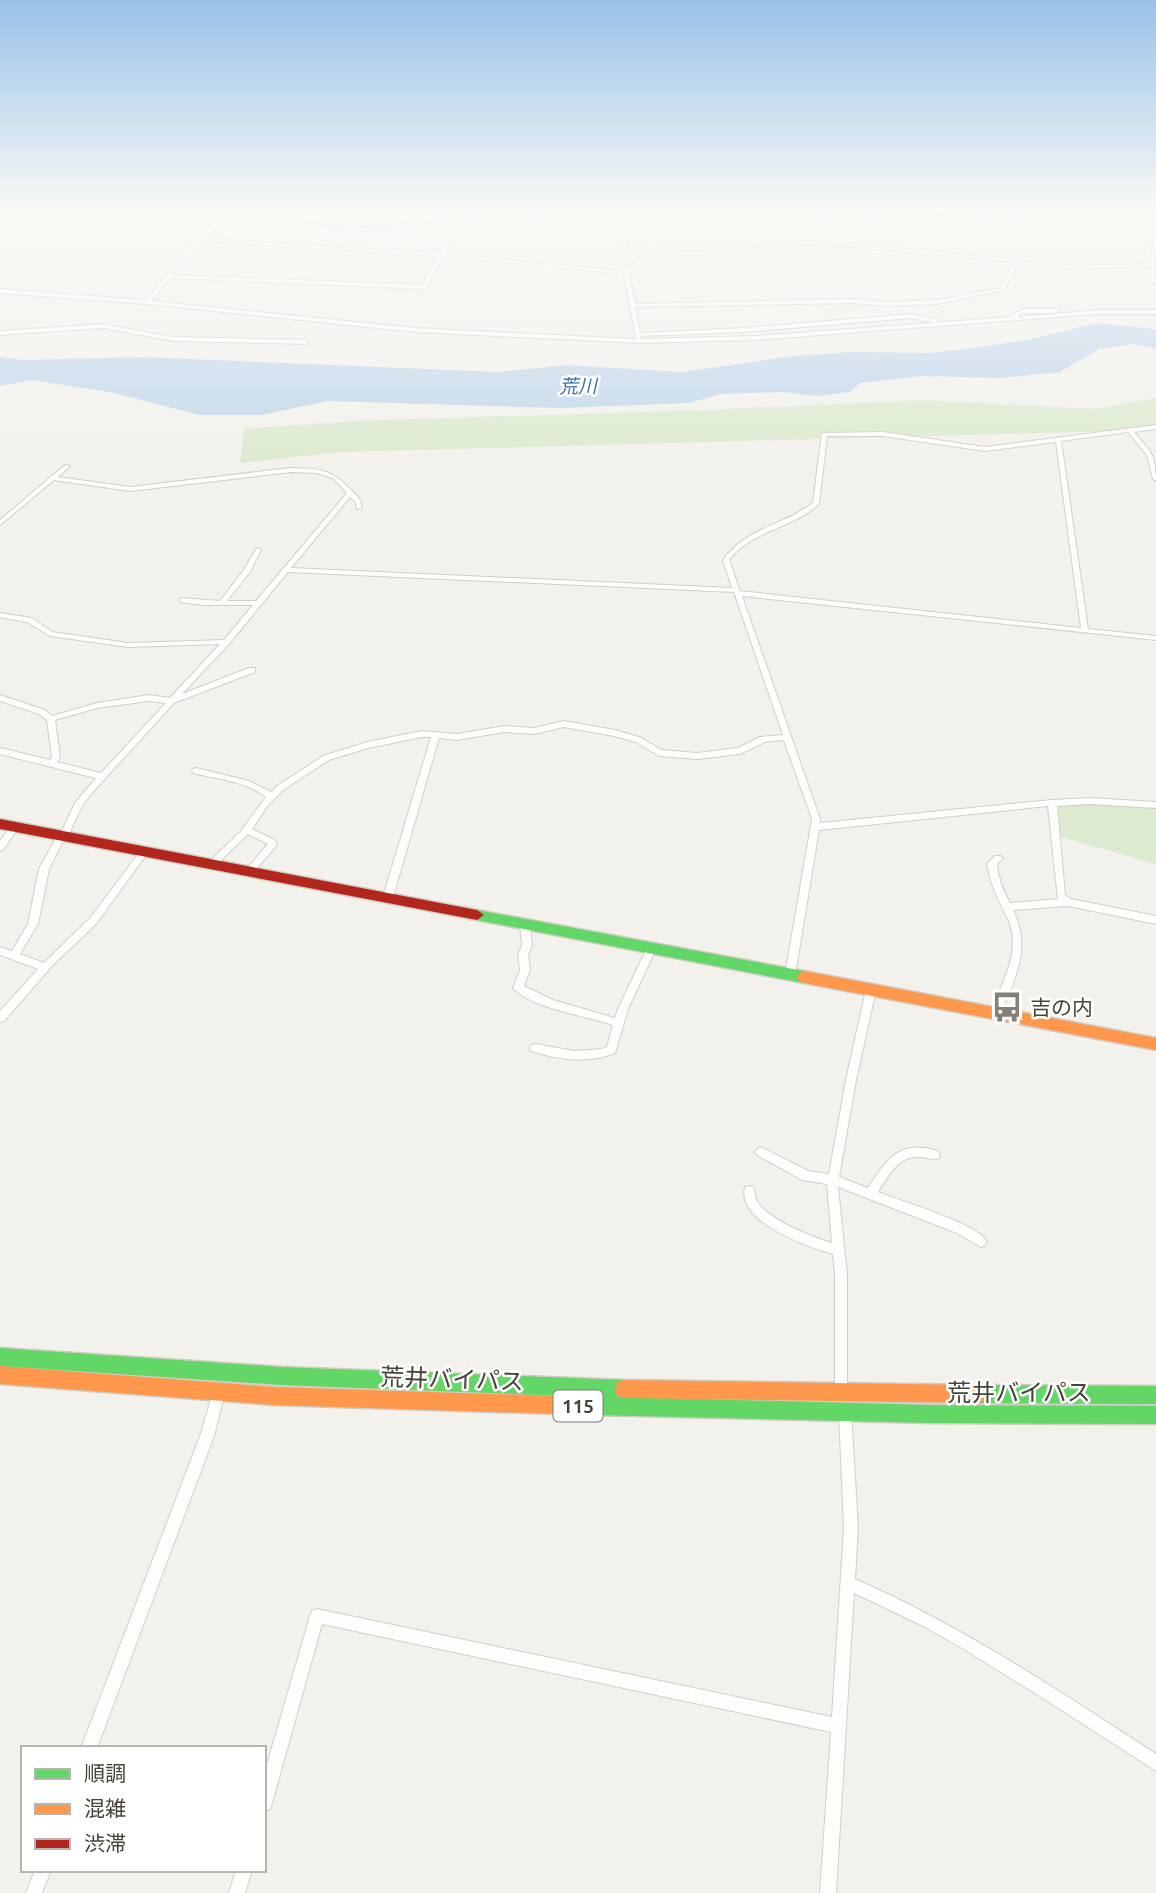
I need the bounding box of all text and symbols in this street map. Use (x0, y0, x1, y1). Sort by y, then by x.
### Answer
water label: 荒川 (559, 375, 599, 397)
bus stop icon: 吉の内 (990, 990, 1024, 1024)
place label: 吉の内 (1030, 995, 1093, 1019)
street label: 荒井バイパス (380, 1363, 524, 1395)
street label: 荒井バイパス (947, 1379, 1091, 1406)
road number: 115 (554, 1390, 602, 1422)
legend (21, 1746, 266, 1872)
text: 順調 (84, 1761, 126, 1785)
text: 混雑 (84, 1796, 126, 1820)
text: 渋滞 (84, 1831, 126, 1855)

